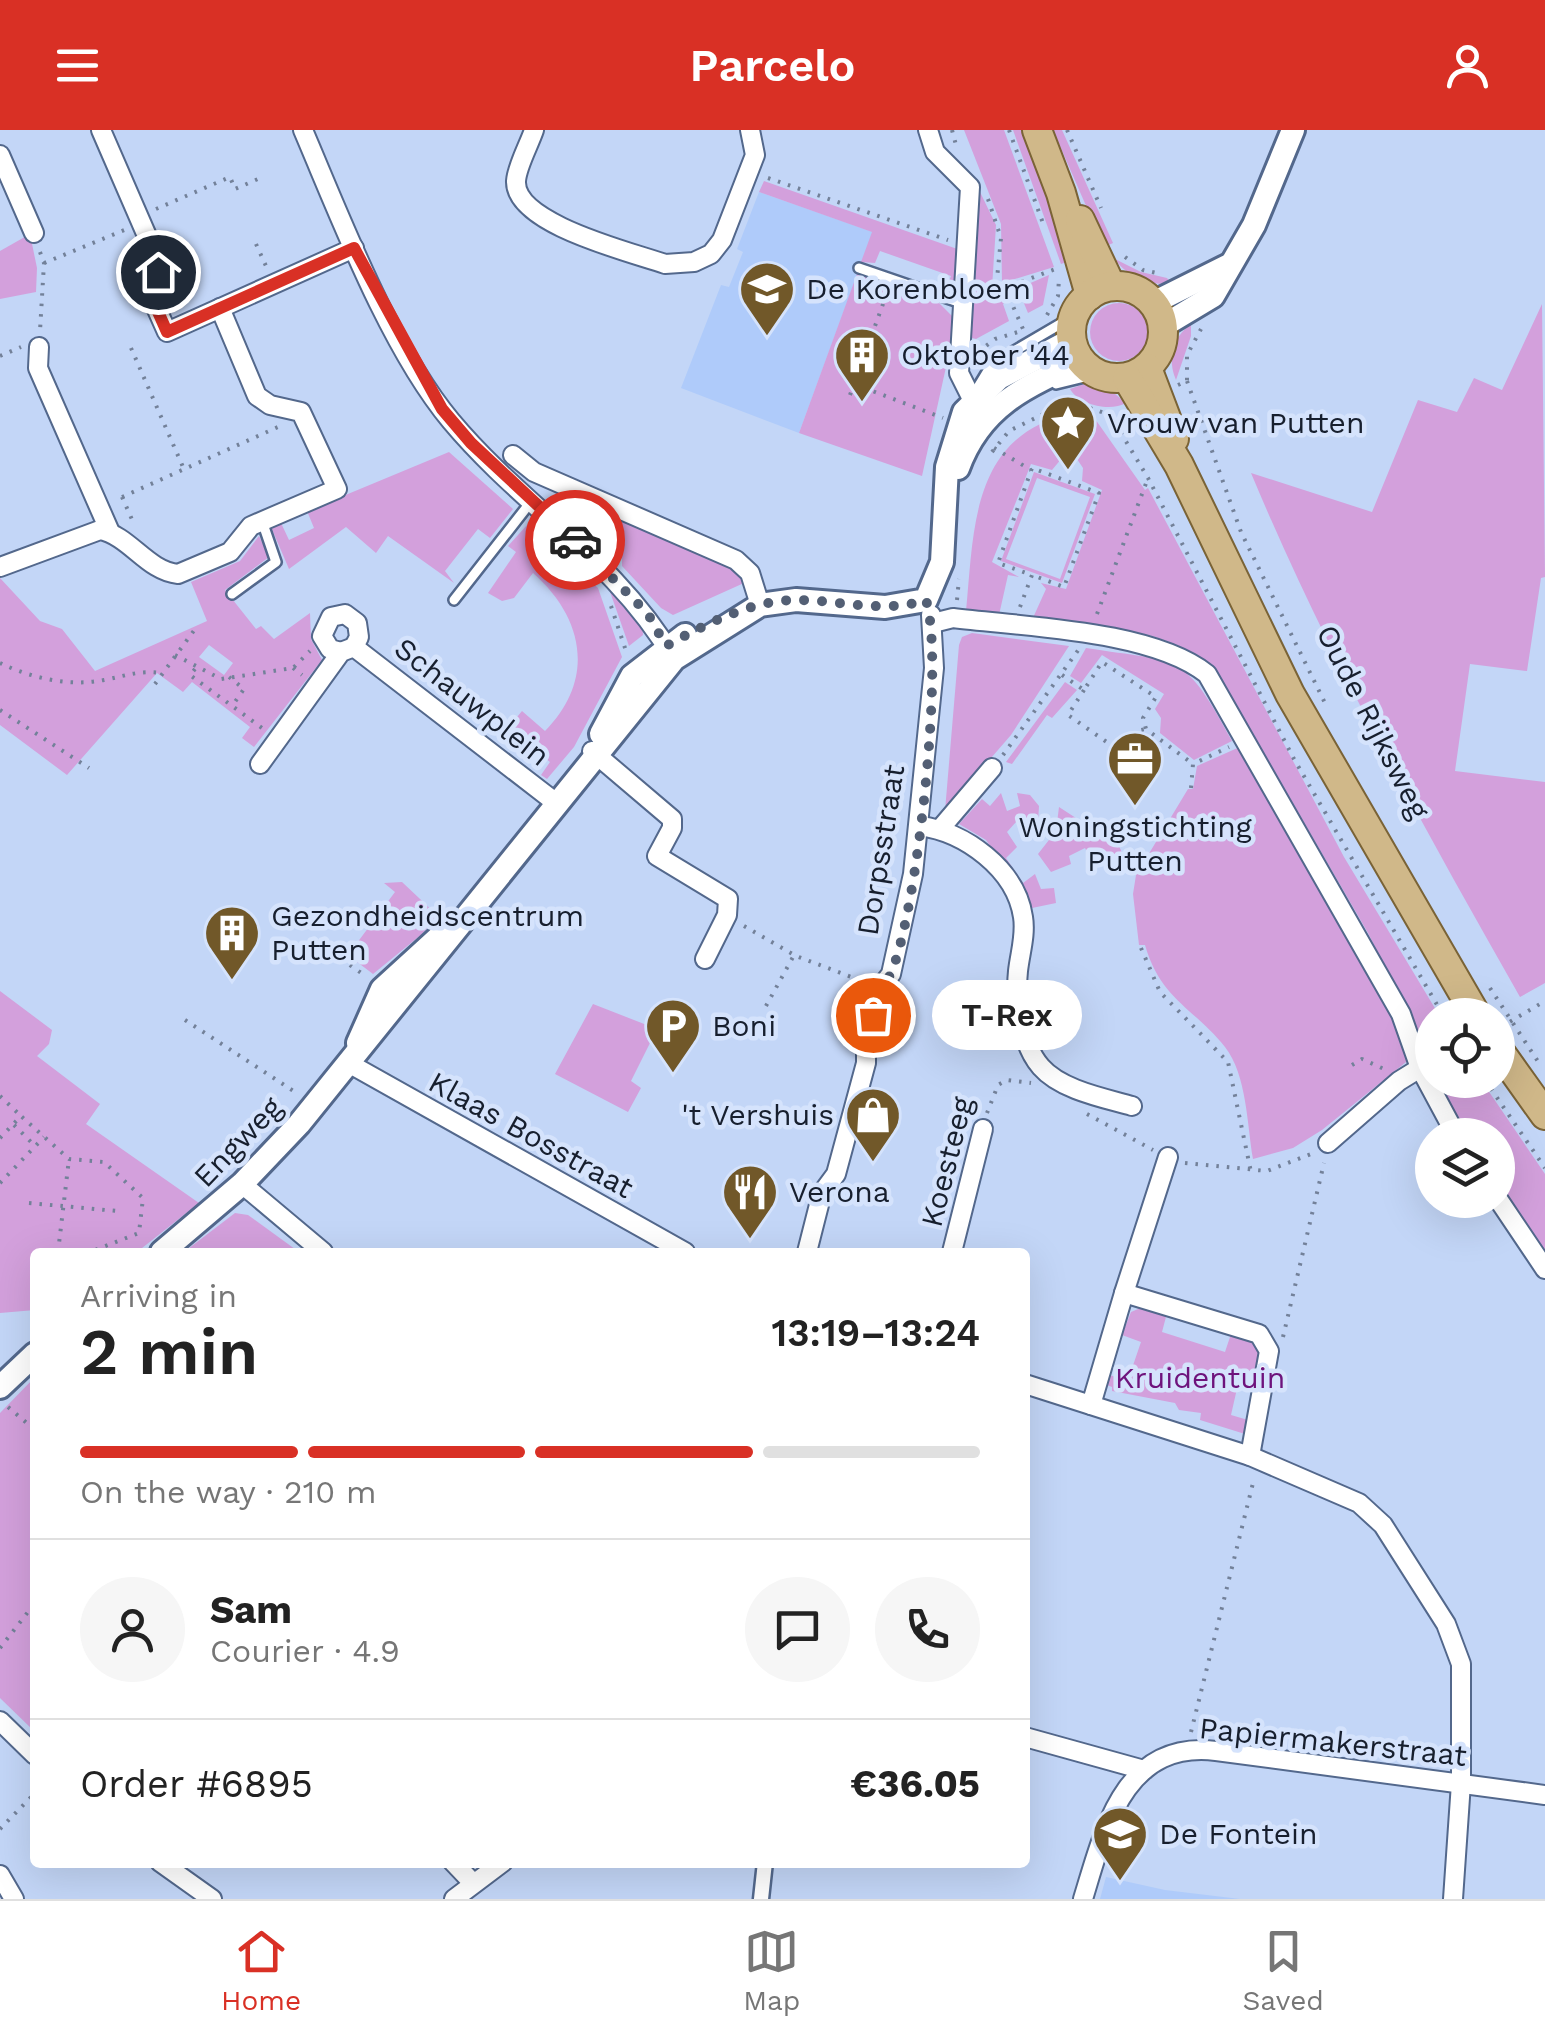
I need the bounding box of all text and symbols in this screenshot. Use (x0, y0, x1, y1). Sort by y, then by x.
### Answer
icon: menu (50, 38, 105, 93)
icon: person (1440, 38, 1495, 93)
text: Parcelo (689, 39, 856, 92)
pin (116, 230, 201, 315)
icon: home (131, 245, 186, 300)
school or university icon: De Korenbloem (737, 259, 797, 338)
place label: De Korenbloem (806, 271, 1031, 306)
building icon: Oktober '44 (832, 325, 892, 404)
place label: Oktober '44 (901, 337, 1070, 372)
place icon: Vrouw van Putten (1038, 393, 1098, 472)
place label: Vrouw van Putten (1107, 405, 1364, 440)
courier (525, 490, 625, 590)
icon: car (548, 513, 603, 568)
street label: Oude Rijksweg (1310, 619, 1437, 824)
street label: Schauwplein (388, 630, 557, 773)
office icon: Woningstichting Putten (1105, 729, 1165, 808)
street label: Dorpsstraat (850, 762, 911, 938)
place label: Woningstichting Putten (1018, 809, 1252, 878)
place label: Gezondheidscentrum Putten (271, 898, 584, 967)
building icon: Gezondheidscentrum Putten (202, 903, 262, 982)
pin (831, 973, 916, 1058)
callout: T-Rex (933, 980, 1083, 1050)
icon: bag (846, 988, 901, 1043)
parking icon: Boni (643, 996, 703, 1075)
text: T-Rex (961, 996, 1053, 1034)
map controls (1415, 998, 1515, 1218)
button: locate (1415, 998, 1515, 1098)
place label: Boni (712, 1008, 776, 1043)
street label: Klaas Bosstraat (423, 1064, 640, 1205)
shop icon: 't Vershuis (843, 1085, 903, 1164)
street label: Engweg (186, 1089, 289, 1194)
street label: Koesteeg (913, 1093, 980, 1230)
place label: 't Vershuis (682, 1097, 834, 1132)
button: layers (1415, 1118, 1515, 1218)
restaurant icon: Verona (720, 1162, 780, 1241)
place label: Verona (789, 1174, 890, 1209)
text: Arriving in (80, 1277, 237, 1315)
text: 13:19–13:24 (771, 1311, 980, 1355)
text: 2 min (80, 1314, 258, 1390)
park label: Kruidentuin (1115, 1360, 1285, 1395)
text: On the way · 210 m (80, 1473, 377, 1511)
button: person (80, 1577, 185, 1682)
button: chat (745, 1577, 850, 1682)
button: phone (875, 1577, 980, 1682)
text: Sam (210, 1588, 292, 1632)
text: Courier · 4.9 (210, 1632, 400, 1670)
street label: Papiermakerstraat (1198, 1710, 1469, 1773)
text: Order #6895 (80, 1762, 313, 1806)
text: €36.05 (850, 1762, 980, 1806)
school or university icon: De Fontein (1090, 1804, 1150, 1883)
place label: De Fontein (1159, 1816, 1318, 1851)
tab: Home (221, 1924, 301, 2017)
tab: Map (743, 1924, 800, 2017)
tab: Saved (1243, 1924, 1324, 2017)

